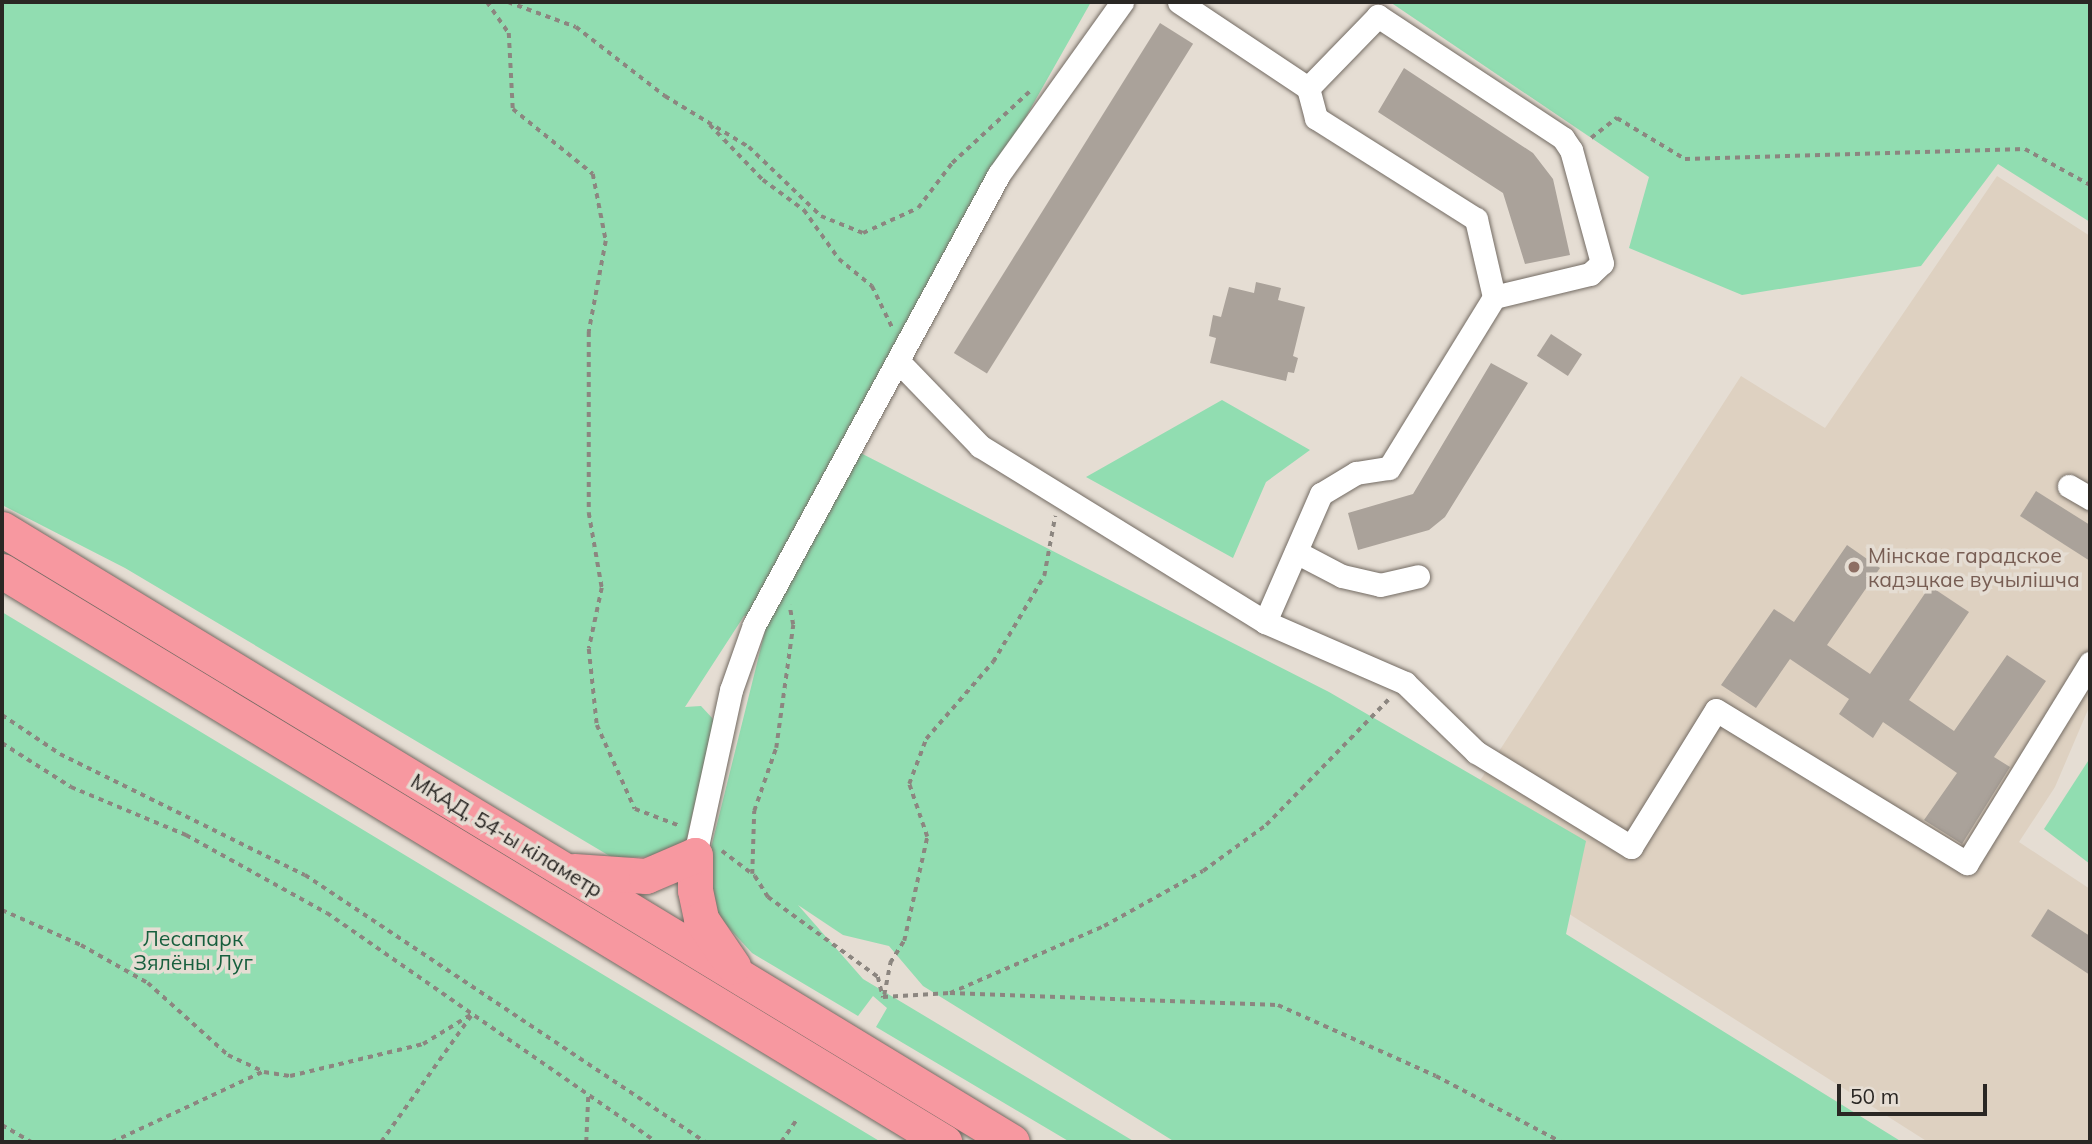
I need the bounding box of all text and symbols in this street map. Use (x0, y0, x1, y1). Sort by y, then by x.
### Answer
place label: Мінскае гарадское кадэцкае вучылішча (1868, 542, 2080, 592)
marker: Мінскае гарадское кадэцкае вучылішча (1846, 559, 1862, 575)
street label: МКАД, 54-ы кіламетр (407, 768, 607, 902)
park label: Лесапарк Зялёны Луг (133, 925, 253, 975)
scale bar (1840, 1070, 1990, 1114)
text: 50 m (1850, 1083, 1899, 1109)

